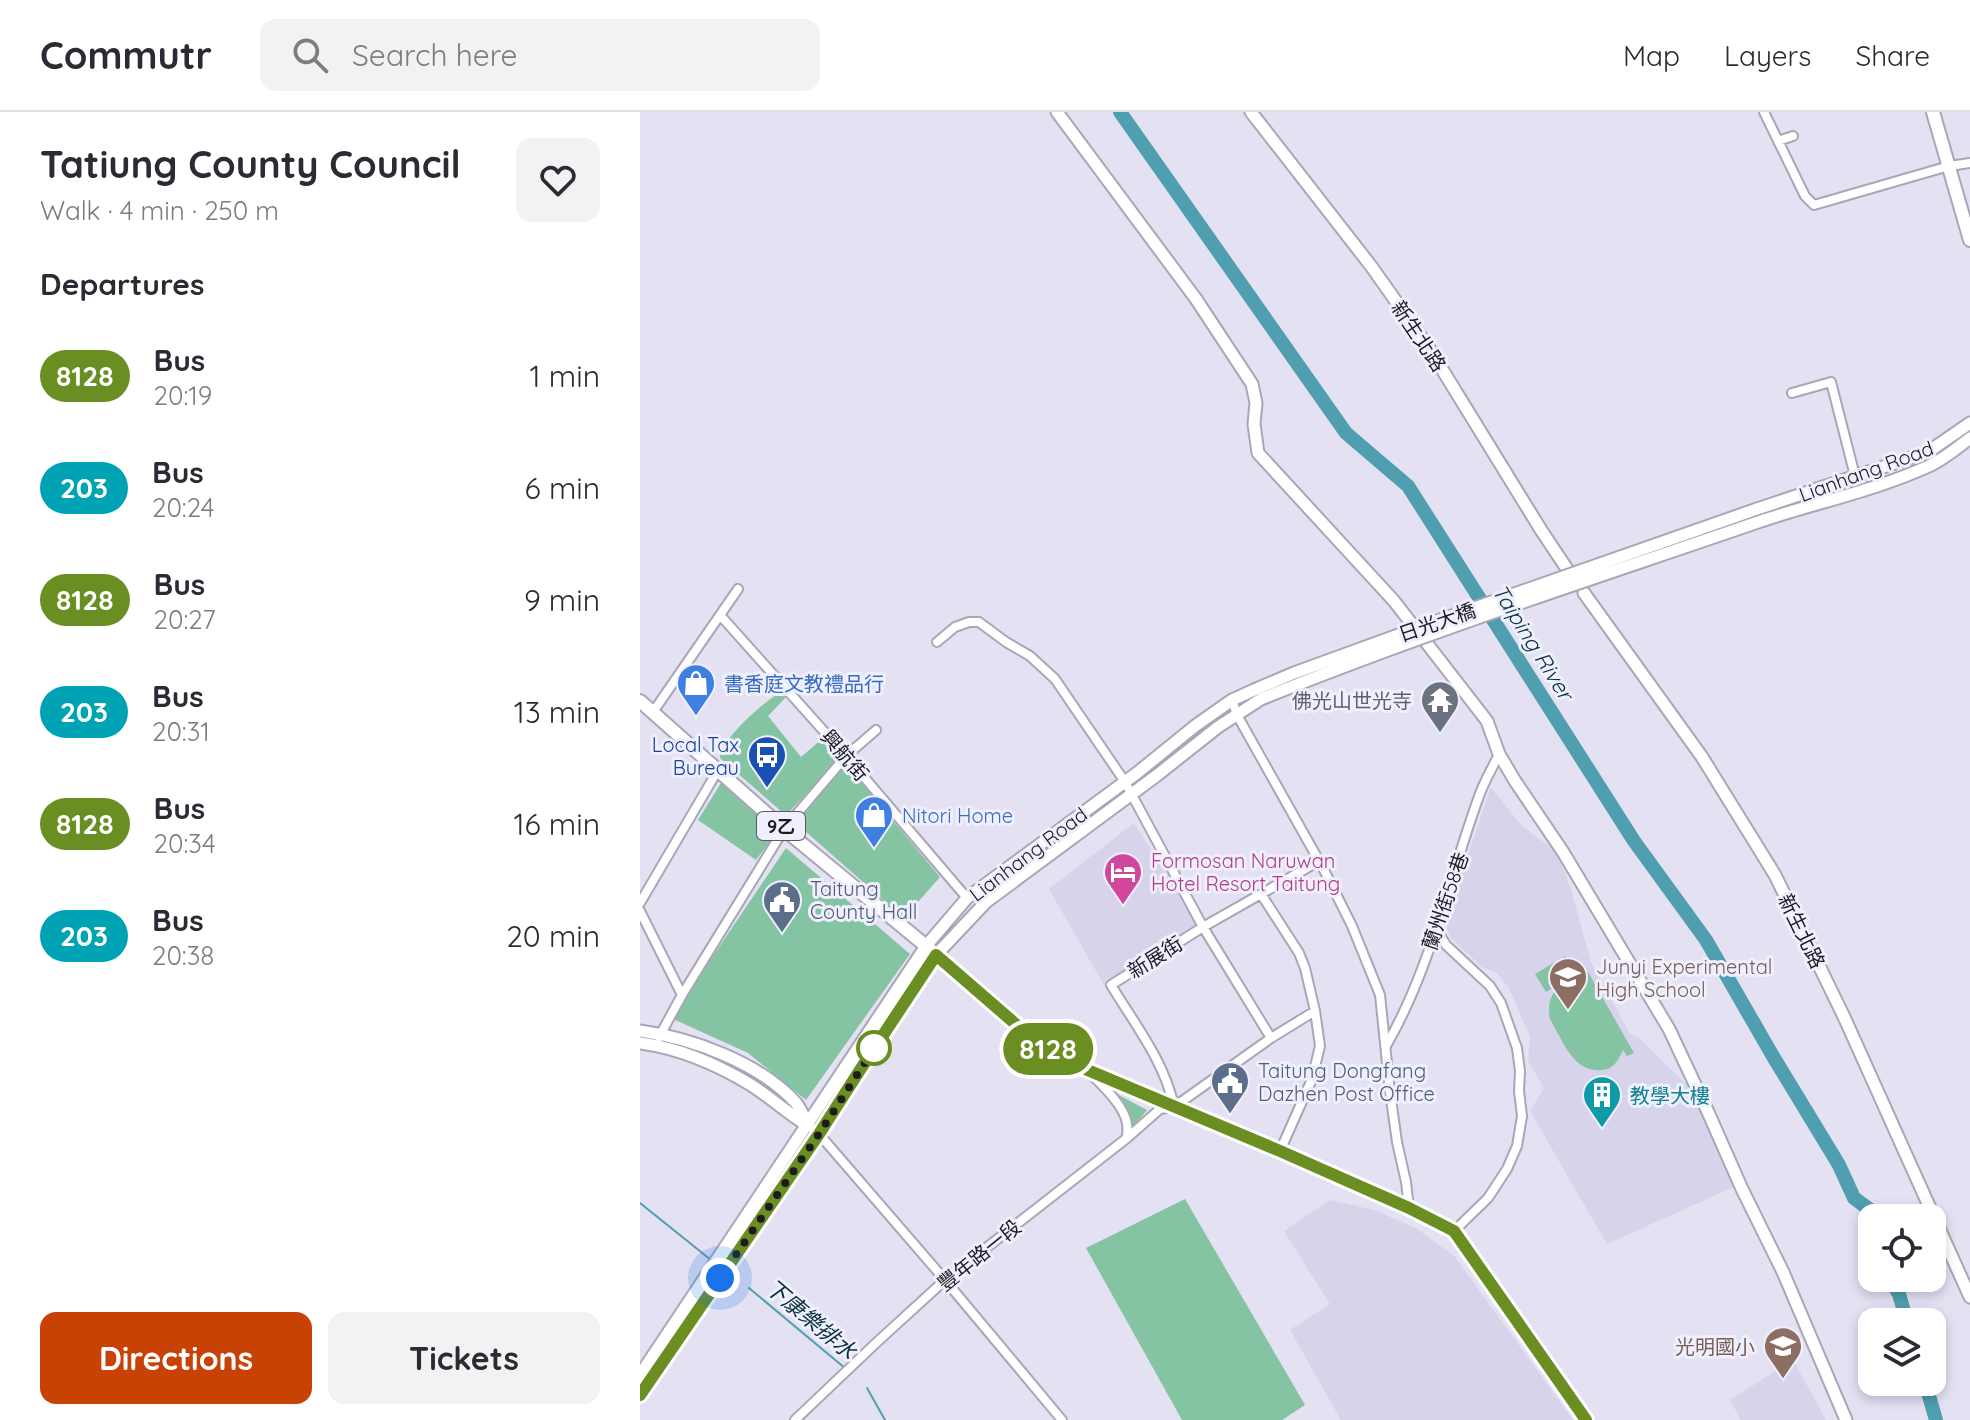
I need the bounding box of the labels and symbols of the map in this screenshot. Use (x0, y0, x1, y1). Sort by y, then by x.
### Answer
street label: 新生北路 (1386, 296, 1452, 376)
street label: Lianhang Road (1795, 435, 1937, 507)
water label: Taiping River (1486, 579, 1581, 707)
street label: 日光大橋 (1395, 597, 1479, 647)
shop icon: 書香庭文教禮品行 (675, 662, 717, 717)
place label: 書香庭文教禮品行 (724, 671, 884, 696)
temple icon: 佛光山世光寺 (1419, 679, 1461, 734)
place label: 佛光山世光寺 (1292, 688, 1412, 713)
street label: 興航街 (816, 724, 874, 786)
place label: Local Tax Bureau (652, 732, 739, 780)
bus stop icon: Local Tax Bureau (746, 734, 788, 789)
shop icon: Nitori Home (853, 794, 895, 849)
street label: Lianhang Road (964, 802, 1092, 906)
place label: Nitori Home (902, 803, 1013, 828)
road number: 9乙 (757, 812, 805, 840)
place label: Formosan Naruwan Hotel Resort Taitung (1151, 848, 1340, 896)
street label: 蘭州街58巷 (1417, 849, 1473, 953)
hotel icon: Formosan Naruwan Hotel Resort Taitung (1102, 851, 1144, 906)
place label: Taitung County Hall (810, 876, 917, 924)
public building icon: Taitung County Hall (761, 879, 803, 934)
street label: 新生北路 (1773, 890, 1831, 972)
street label: 新展街 (1123, 931, 1187, 983)
place label: Junyi Experimental High School (1596, 954, 1772, 1002)
school or university icon: Junyi Experimental High School (1547, 956, 1589, 1011)
line badge: 8128 (992, 1023, 1104, 1075)
unlabelled marker (857, 1031, 891, 1065)
place label: Taitung Dongfang Dazhen Post Office (1258, 1058, 1435, 1106)
public building icon: Taitung Dongfang Dazhen Post Office (1209, 1060, 1251, 1115)
building icon: 教學大樓 (1581, 1074, 1623, 1129)
place label: 教學大樓 (1630, 1083, 1710, 1108)
street label: 豐年路一段 (932, 1214, 1026, 1296)
your location (700, 1258, 740, 1298)
water label: 下康樂排水 (760, 1273, 863, 1366)
school or university icon: 光明國小 (1762, 1325, 1804, 1380)
place label: 光明國小 (1675, 1334, 1755, 1359)

